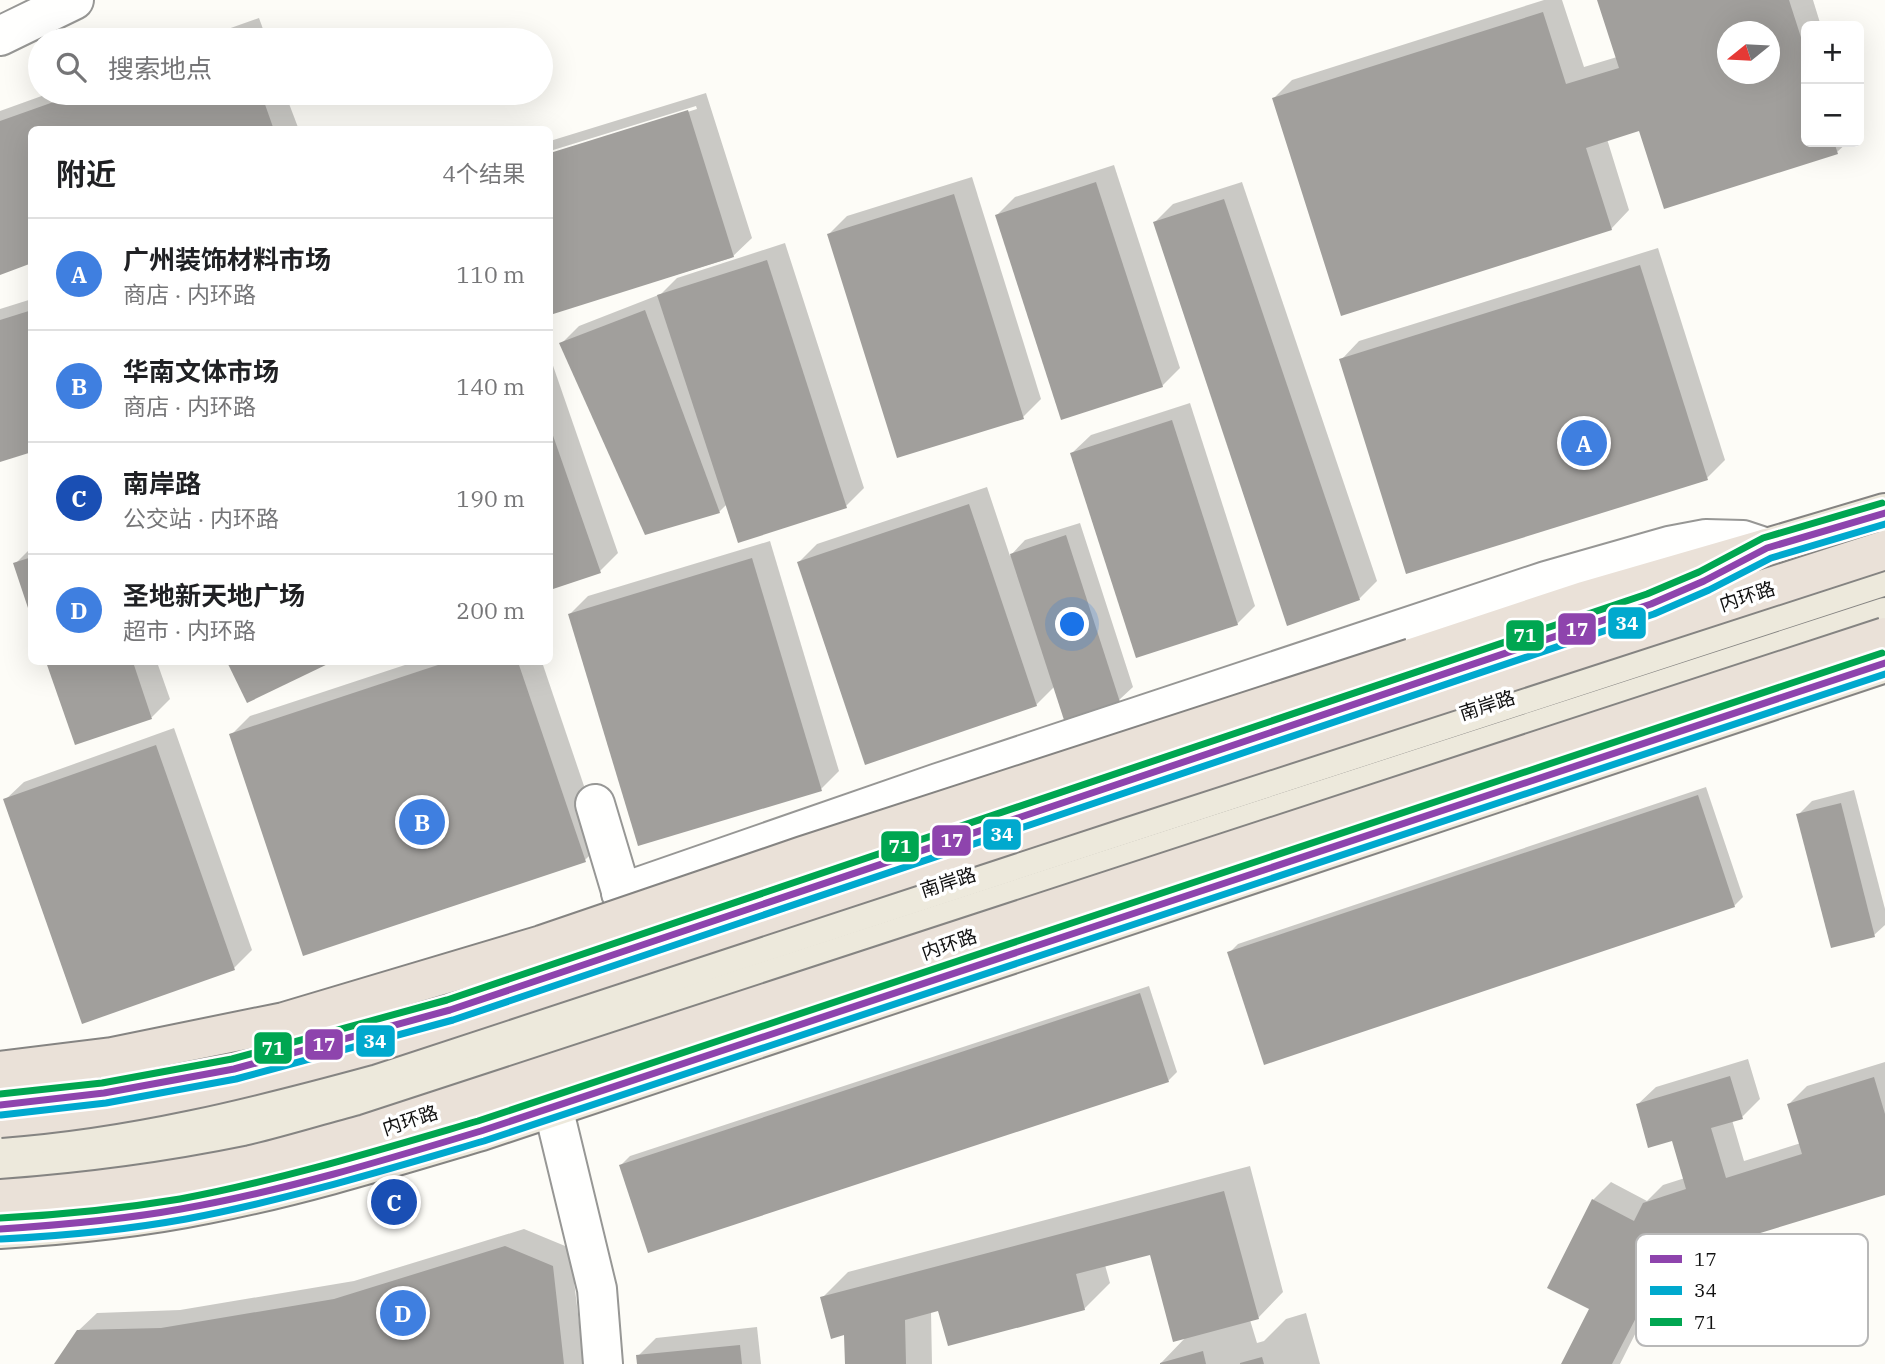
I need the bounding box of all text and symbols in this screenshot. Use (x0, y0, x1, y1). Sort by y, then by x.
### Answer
north arrow (1717, 21, 1780, 84)
map controls (1801, 21, 1864, 147)
button: + (1801, 21, 1864, 84)
search box (28, 28, 553, 105)
icon: search (52, 48, 90, 86)
text: 搜索地点 (108, 51, 212, 85)
button: − (1801, 84, 1864, 147)
text: 附近 (56, 154, 116, 193)
text: 4个结果 (442, 158, 525, 188)
text: 广州装饰材料市场 (123, 242, 331, 276)
text: A (71, 259, 87, 289)
text: 110 m (456, 259, 525, 289)
text: 商店 · 内环路 (123, 279, 256, 309)
text: 华南文体市场 (123, 354, 279, 388)
text: B (71, 371, 87, 401)
text: 140 m (456, 371, 525, 401)
text: 商店 · 内环路 (123, 391, 256, 421)
pin: A (1561, 417, 1607, 469)
text: 南岸路 (123, 466, 201, 500)
text: C (71, 483, 87, 513)
text: 190 m (456, 483, 525, 513)
text: 公交站 · 内环路 (123, 503, 279, 533)
street label: 内环路 (1716, 576, 1778, 616)
text: 圣地新天地广场 (123, 578, 305, 612)
text: D (70, 595, 88, 625)
text: 200 m (456, 595, 525, 625)
line badge: 34 (1607, 606, 1647, 640)
your location (1055, 607, 1089, 641)
text: 34 (1616, 611, 1638, 635)
line badge: 17 (1557, 612, 1597, 646)
text: 超市 · 内环路 (123, 615, 256, 645)
text: 17 (1566, 617, 1588, 641)
line badge: 71 (1505, 619, 1545, 652)
text: 71 (1514, 623, 1536, 647)
street label: 南岸路 (1456, 685, 1518, 725)
pin: B (399, 796, 445, 848)
line badge: 34 (982, 818, 1022, 851)
text: 34 (991, 822, 1013, 846)
line badge: 17 (931, 824, 972, 857)
text: 17 (941, 828, 963, 852)
line badge: 71 (880, 830, 920, 863)
text: 71 (889, 834, 911, 858)
street label: 南岸路 (917, 862, 979, 902)
street label: 内环路 (918, 923, 980, 965)
line badge: 34 (355, 1024, 396, 1058)
line badge: 17 (304, 1028, 344, 1061)
text: 34 (364, 1029, 386, 1053)
line badge: 71 (253, 1031, 293, 1065)
text: 17 (313, 1032, 335, 1056)
text: 71 (262, 1036, 284, 1060)
street label: 内环路 (379, 1100, 441, 1140)
pin: C (371, 1176, 417, 1228)
legend (1636, 1234, 1868, 1346)
text: 17 (1694, 1247, 1717, 1271)
text: 34 (1694, 1278, 1717, 1302)
pin: D (380, 1287, 426, 1339)
text: 71 (1694, 1310, 1717, 1334)

